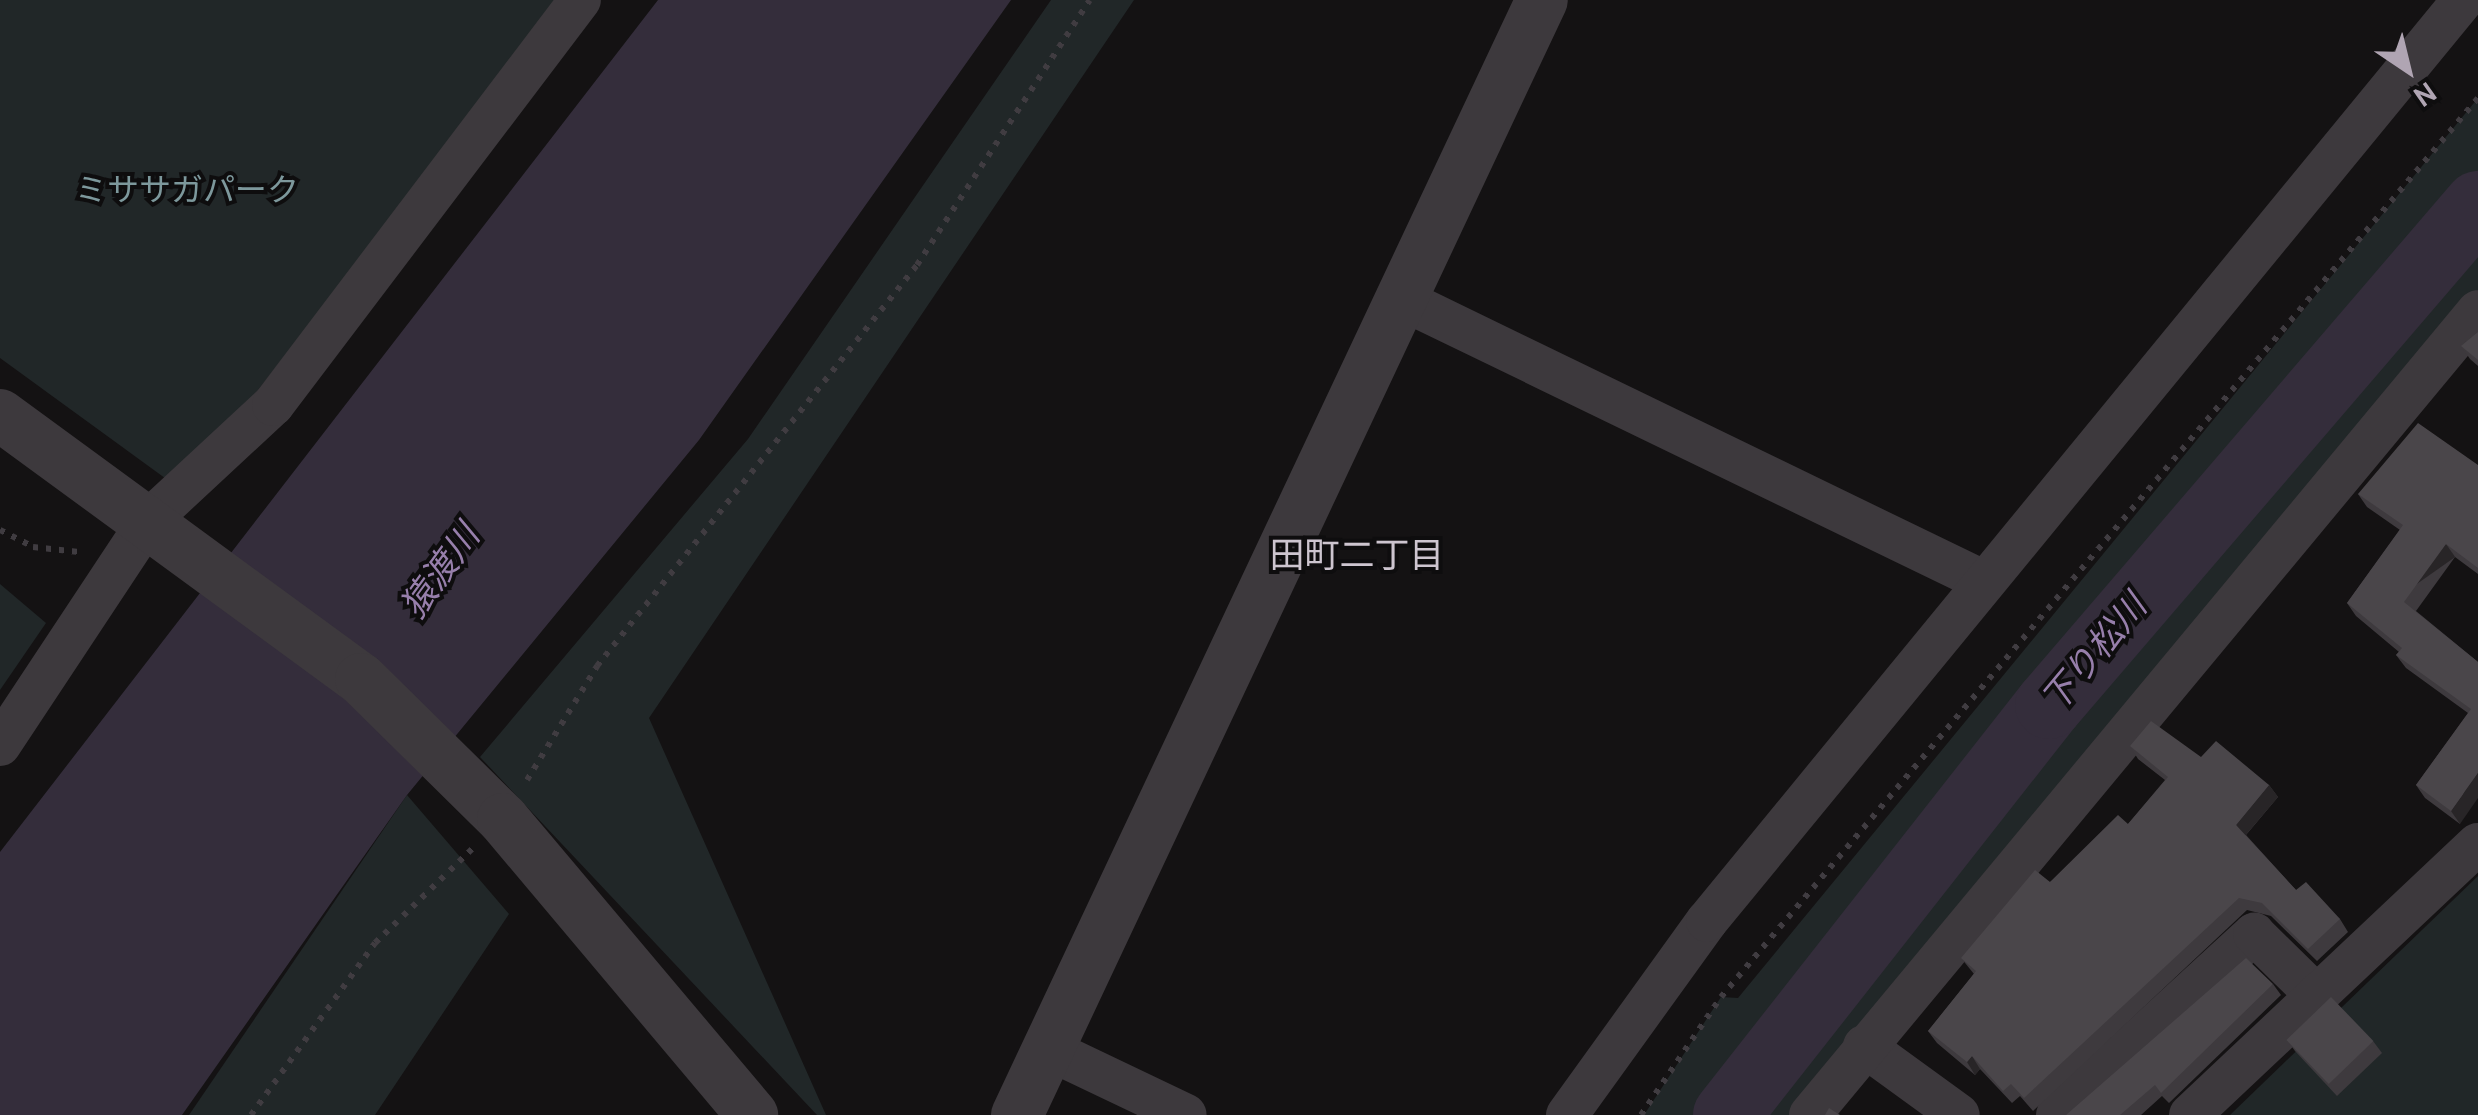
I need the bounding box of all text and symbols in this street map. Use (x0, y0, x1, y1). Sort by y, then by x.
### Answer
north arrow (2358, 20, 2458, 120)
text: N (2407, 75, 2443, 114)
park label: ミササガパーク (75, 171, 299, 209)
water label: 猿渡川 (392, 516, 488, 626)
district label: 田町二丁目 (1270, 534, 1444, 576)
water label: 下り松川 (2033, 586, 2155, 720)

